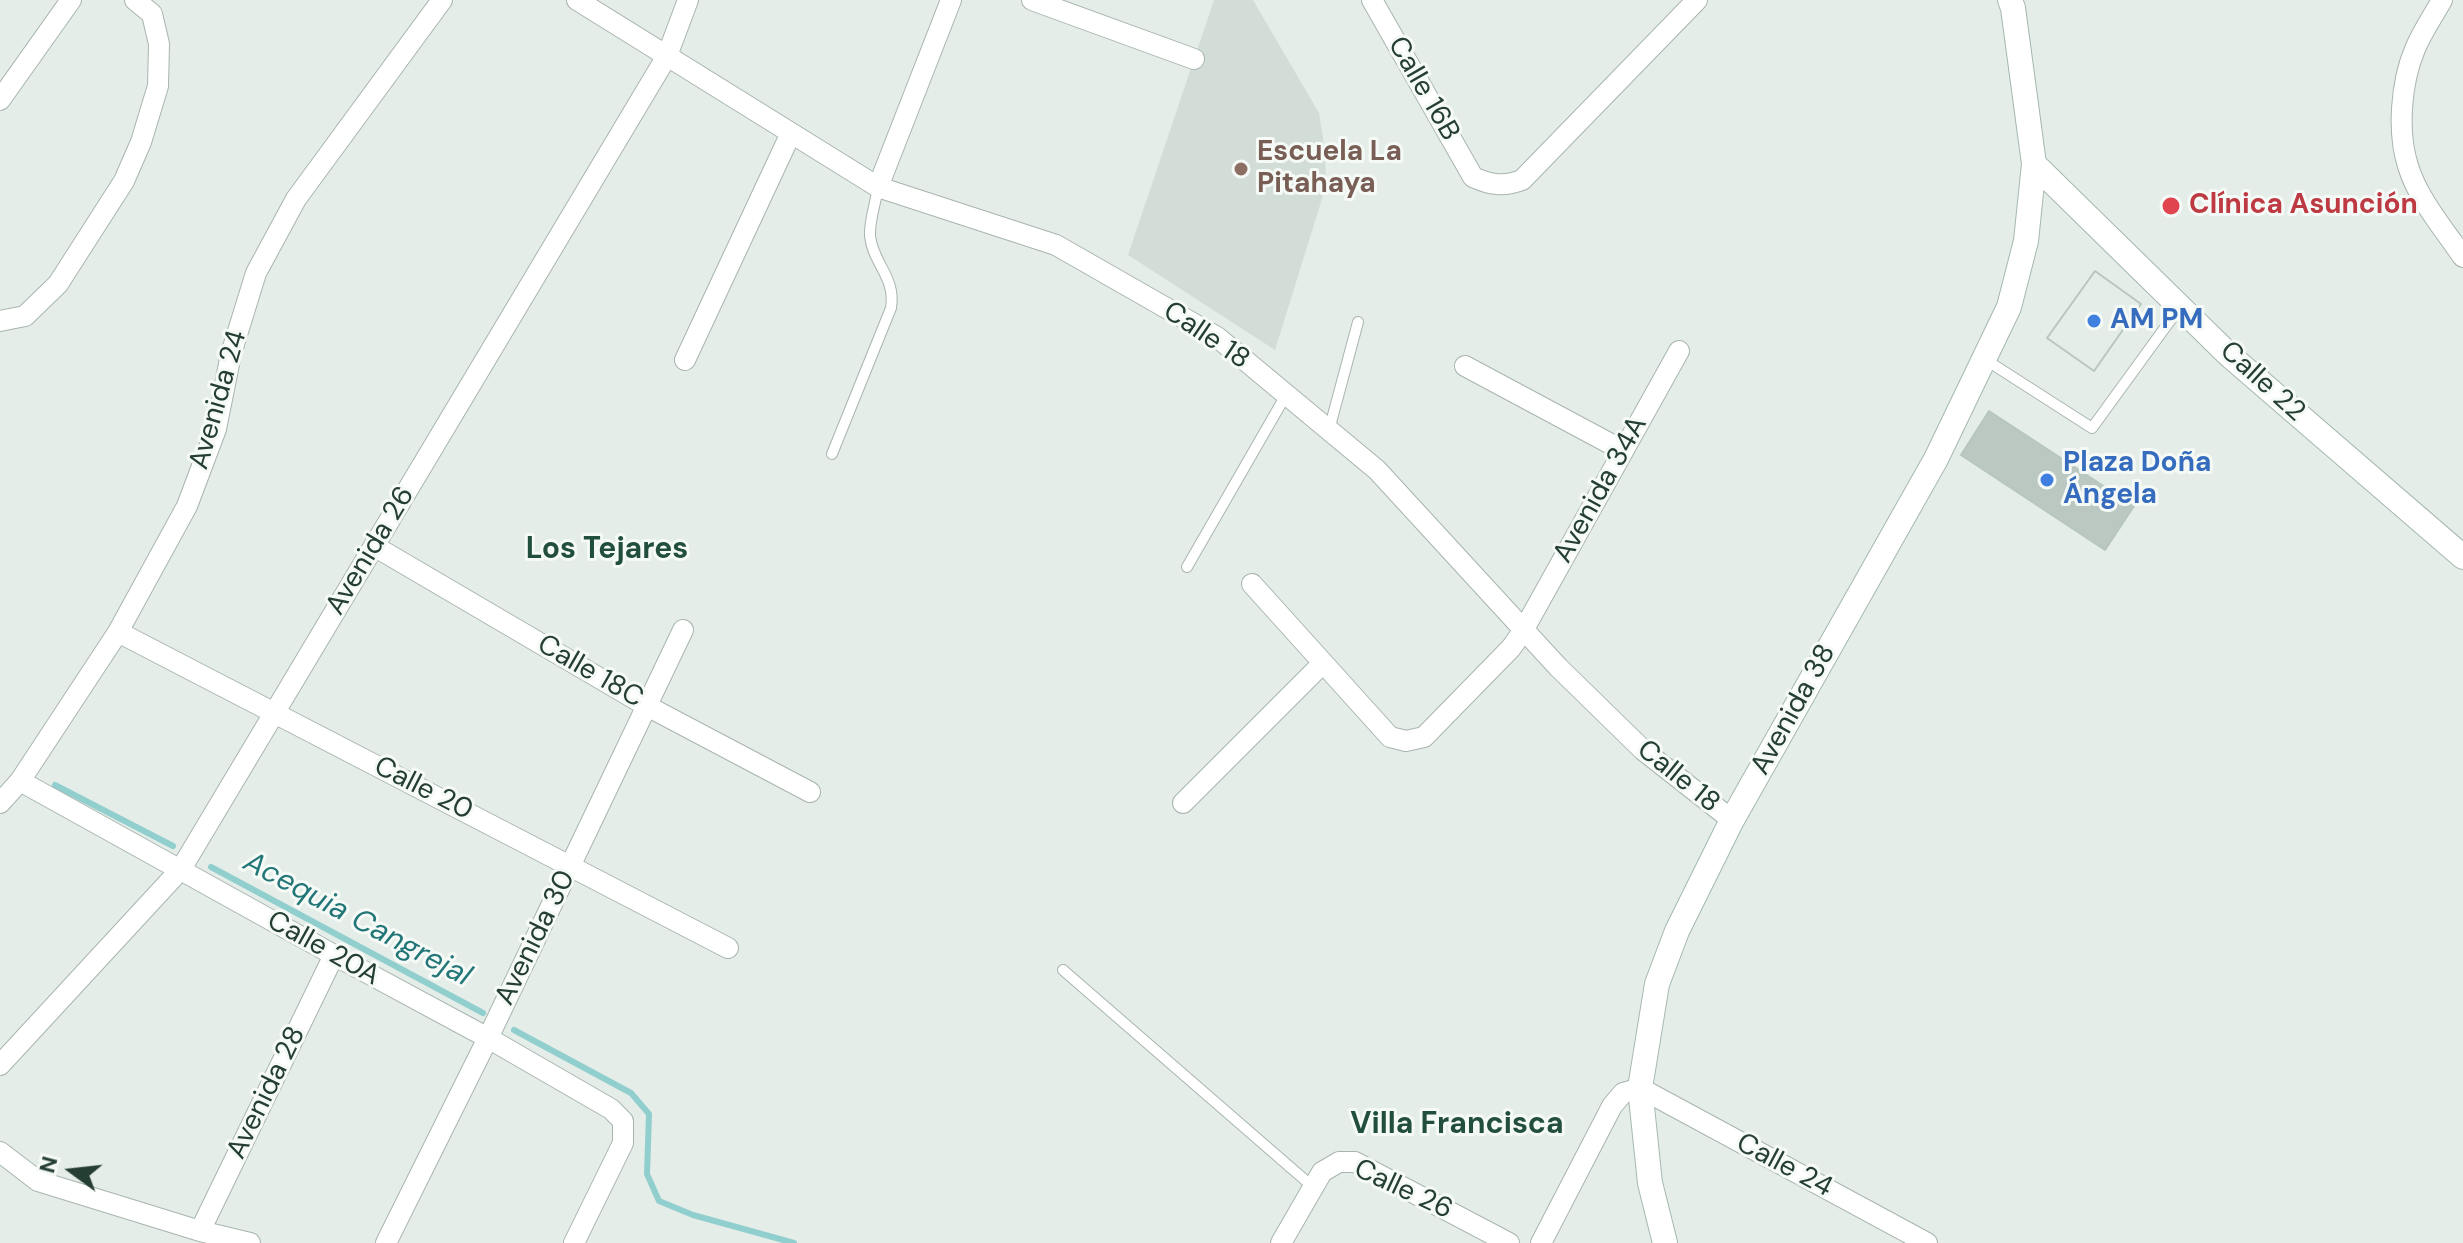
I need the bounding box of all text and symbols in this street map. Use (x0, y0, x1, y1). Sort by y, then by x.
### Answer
street label: Calle 16B (1380, 31, 1466, 147)
place label: Escuela La Pitahaya (1257, 136, 1402, 202)
marker: Escuela La Pitahaya (1232, 160, 1250, 178)
place label: Clínica Asunción (2189, 189, 2418, 223)
marker: Clínica Asunción (2160, 195, 2182, 217)
street label: Calle 18 (1156, 295, 1256, 377)
place label: AM PM (2110, 304, 2203, 338)
marker: AM PM (2085, 312, 2103, 330)
street label: Avenida 24 (183, 327, 255, 473)
street label: Calle 22 (2212, 335, 2312, 429)
street label: Avenida 34A (1547, 411, 1655, 569)
place label: Plaza Doña Ángela (2063, 447, 2211, 513)
marker: Plaza Doña Ángela (2038, 471, 2056, 489)
street label: Avenida 26 (320, 481, 422, 621)
district label: Los Tejares (526, 532, 688, 568)
street label: Calle 18C (531, 628, 649, 716)
street label: Avenida 38 (1744, 639, 1844, 781)
street label: Calle 18 (1630, 733, 1726, 821)
street label: Calle 20 (368, 750, 478, 828)
water label: Acequia Cangrejal (237, 845, 477, 995)
street label: Avenida 30 (489, 865, 583, 1011)
street label: Calle 20A (261, 904, 385, 994)
street label: Avenida 28 (221, 1021, 313, 1165)
district label: Villa Francisca (1350, 1107, 1564, 1143)
street label: Calle 24 (1730, 1127, 1838, 1205)
north arrow (32, 1131, 112, 1211)
text: N (32, 1153, 64, 1176)
street label: Calle 26 (1348, 1153, 1458, 1227)

